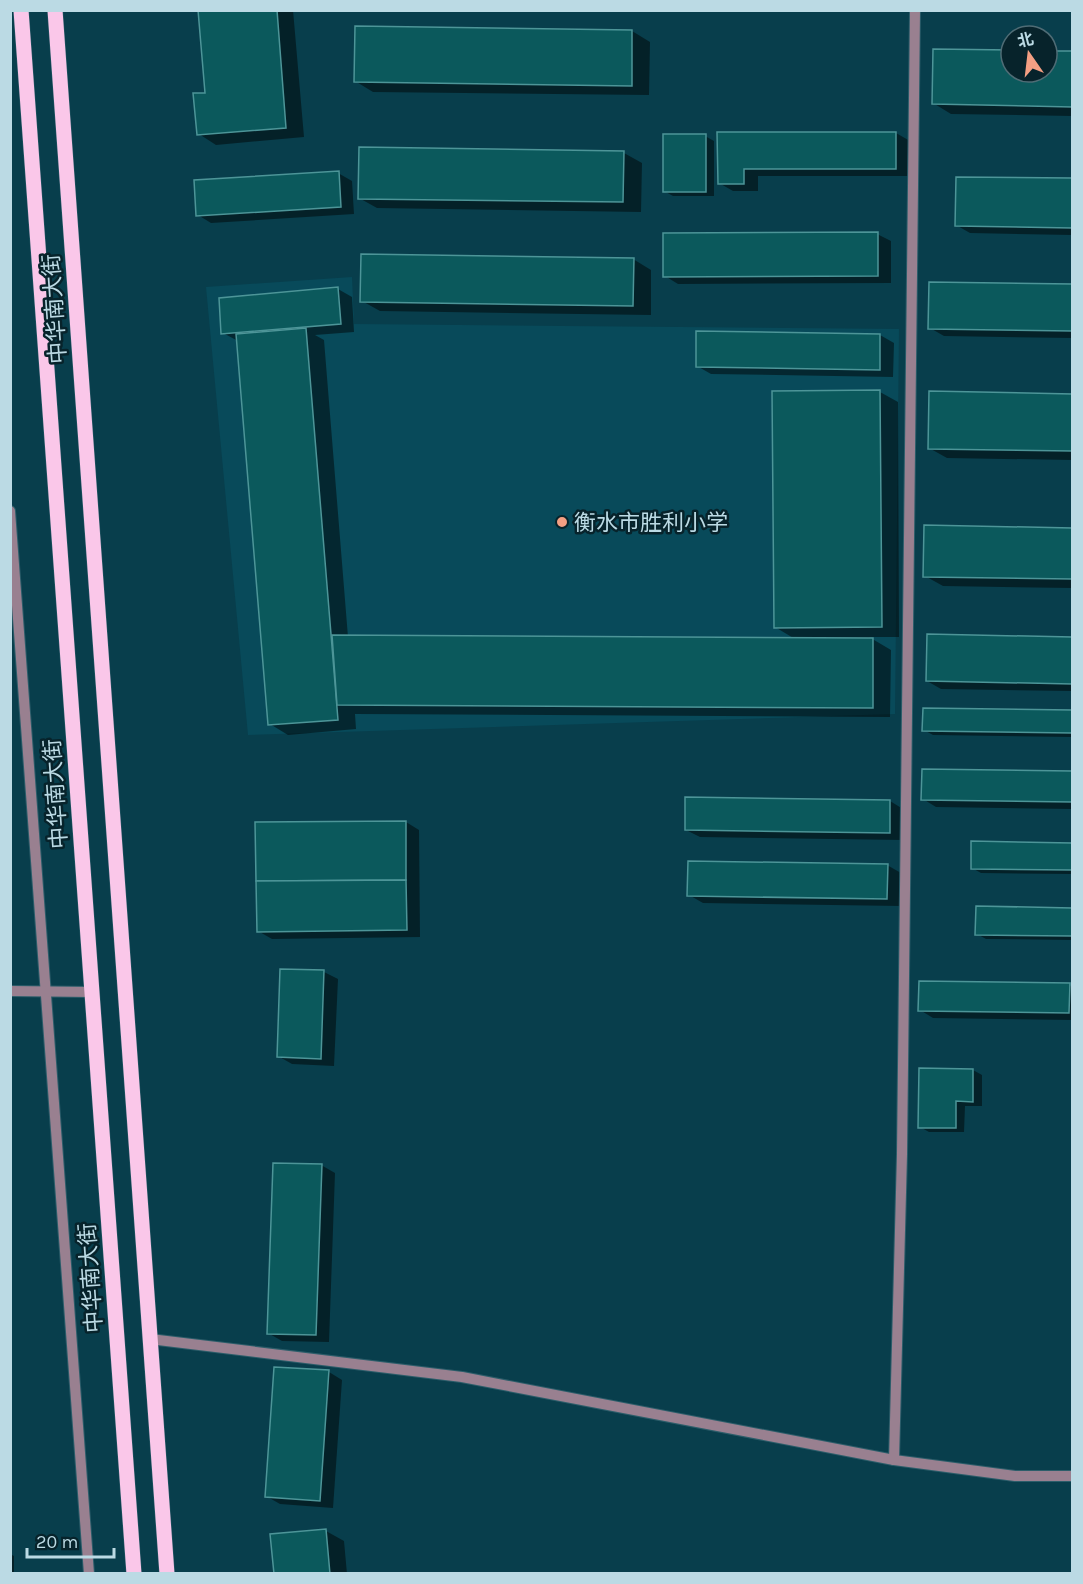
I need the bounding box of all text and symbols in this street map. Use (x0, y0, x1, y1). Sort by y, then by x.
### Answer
north arrow (999, 24, 1059, 84)
text: 北 (1015, 29, 1036, 51)
street label: 中华南大街 (38, 253, 72, 365)
place label: 衡水市胜利小学 (574, 510, 728, 536)
marker: 衡水市胜利小学 (555, 515, 569, 529)
street label: 中华南大街 (39, 738, 73, 850)
street label: 中华南大街 (74, 1222, 108, 1334)
scale bar (27, 1521, 114, 1559)
text: 20 m (36, 1531, 78, 1553)

